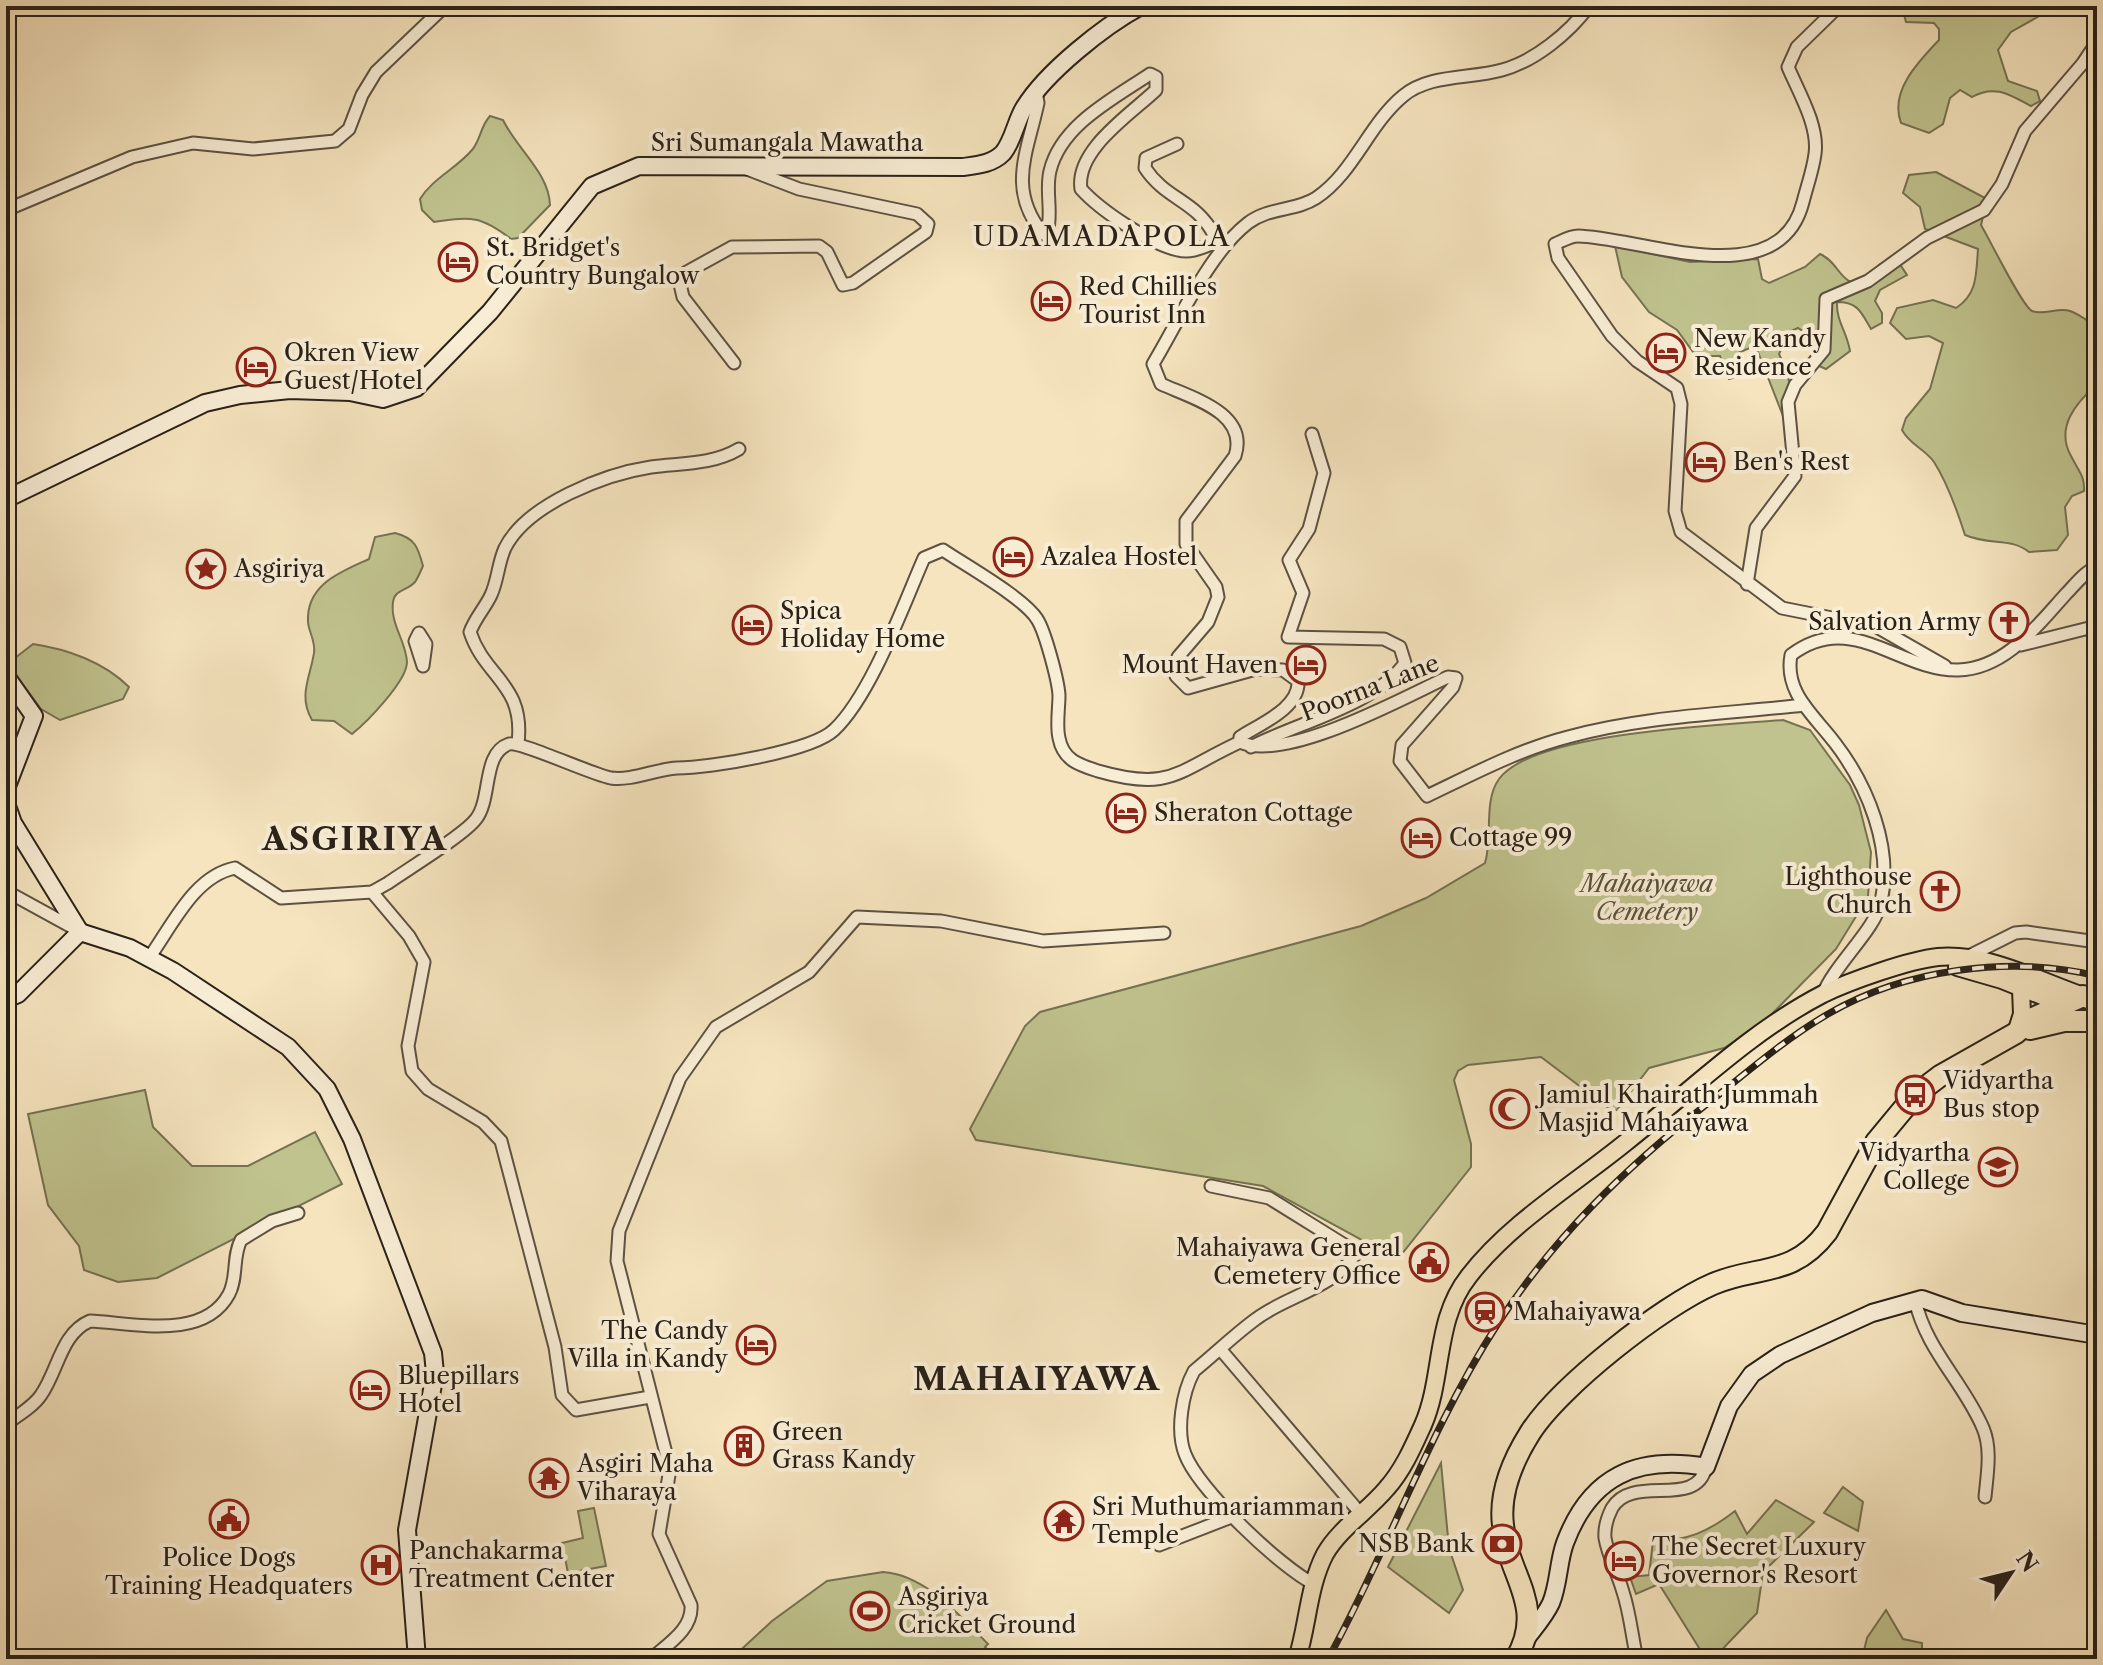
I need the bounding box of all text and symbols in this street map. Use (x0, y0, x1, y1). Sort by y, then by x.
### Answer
street label: Sri Sumangala Mawatha (651, 128, 924, 157)
district label: UDAMADAPOLA (973, 219, 1231, 253)
place label: St. Bridget's Country Bungalow (486, 233, 701, 290)
hotel icon: St. Bridget's Country Bungalow (437, 241, 479, 283)
place label: Red Chillies Tourist Inn (1079, 272, 1217, 329)
hotel icon: Red Chillies Tourist Inn (1030, 280, 1072, 322)
place label: New Kandy Residence (1694, 324, 1827, 381)
hotel icon: New Kandy Residence (1645, 332, 1687, 374)
place label: Okren View Guest/Hotel (284, 338, 423, 395)
hotel icon: Okren View Guest/Hotel (235, 346, 277, 388)
hotel icon: Ben's Rest (1684, 441, 1726, 483)
place label: Ben's Rest (1733, 447, 1850, 476)
hotel icon: Azalea Hostel (992, 536, 1034, 578)
place label: Azalea Hostel (1040, 542, 1197, 571)
place icon: Asgiriya (185, 548, 227, 590)
place label: Asgiriya (233, 554, 325, 583)
place label: Spica Holiday Home (780, 596, 945, 653)
church icon: Salvation Army (1988, 601, 2030, 643)
hotel icon: Spica Holiday Home (731, 604, 773, 646)
place label: Salvation Army (1808, 607, 1982, 636)
hotel icon: Mount Haven (1285, 644, 1327, 686)
street label: Poorna Lane (1297, 648, 1443, 727)
place label: Mount Haven (1122, 650, 1278, 679)
hotel icon: Sheraton Cottage (1105, 792, 1147, 834)
place label: Sheraton Cottage (1154, 798, 1353, 827)
hotel icon: Cottage 99 (1400, 817, 1442, 859)
district label: ASGIRIYA (261, 819, 448, 858)
place label: Cottage 99 (1449, 823, 1572, 852)
place label: Lighthouse Church (1784, 862, 1912, 919)
park label: Mahaiyawa Cemetery (1578, 869, 1713, 926)
church icon: Lighthouse Church (1919, 870, 1961, 912)
place label: Vidyartha Bus stop (1942, 1066, 2054, 1123)
bus stop icon: Vidyartha Bus stop (1894, 1074, 1936, 1116)
place label: Jamiul Khairath Jummah Masjid Mahaiyawa (1534, 1080, 1818, 1137)
mosque icon: Jamiul Khairath Jummah Masjid Mahaiyawa (1489, 1088, 1531, 1130)
place label: Vidyartha College (1858, 1138, 1970, 1195)
school or university icon: Vidyartha College (1977, 1146, 2019, 1188)
place label: Mahaiyawa General Cemetery Office (1176, 1233, 1401, 1290)
public building icon: Mahaiyawa General Cemetery Office (1408, 1241, 1450, 1283)
station icon: Mahaiyawa (1464, 1291, 1506, 1333)
place label: Mahaiyawa (1513, 1297, 1641, 1326)
place label: The Candy Villa in Kandy (566, 1316, 729, 1373)
hotel icon: The Candy Villa in Kandy (735, 1324, 777, 1366)
district label: MAHAIYAWA (913, 1359, 1161, 1398)
place label: Bluepillars Hotel (398, 1361, 520, 1418)
hotel icon: Bluepillars Hotel (349, 1369, 391, 1411)
place label: Green Grass Kandy (772, 1417, 916, 1474)
building icon: Green Grass Kandy (723, 1425, 765, 1467)
place label: Asgiri Maha Viharaya (576, 1449, 714, 1506)
temple icon: Asgiri Maha Viharaya (528, 1457, 570, 1499)
place label: Sri Muthumariamman Temple (1092, 1492, 1345, 1549)
public building icon: Police Dogs Training Headquaters (208, 1498, 250, 1540)
temple icon: Sri Muthumariamman Temple (1043, 1500, 1085, 1542)
bank icon: NSB Bank (1481, 1523, 1523, 1565)
place label: NSB Bank (1358, 1529, 1475, 1558)
place label: The Secret Luxury Governor's Resort (1652, 1532, 1867, 1589)
north arrow (1971, 1533, 2051, 1613)
place label: Panchakarma Treatment Center (409, 1536, 615, 1593)
hotel icon: The Secret Luxury Governor's Resort (1603, 1540, 1645, 1582)
place label: Police Dogs Training Headquaters (105, 1543, 353, 1600)
hospital icon: Panchakarma Treatment Center (360, 1544, 402, 1586)
text: N (2010, 1546, 2044, 1577)
place label: Asgiriya Cricket Ground (897, 1582, 1076, 1639)
sports icon: Asgiriya Cricket Ground (849, 1590, 891, 1632)

